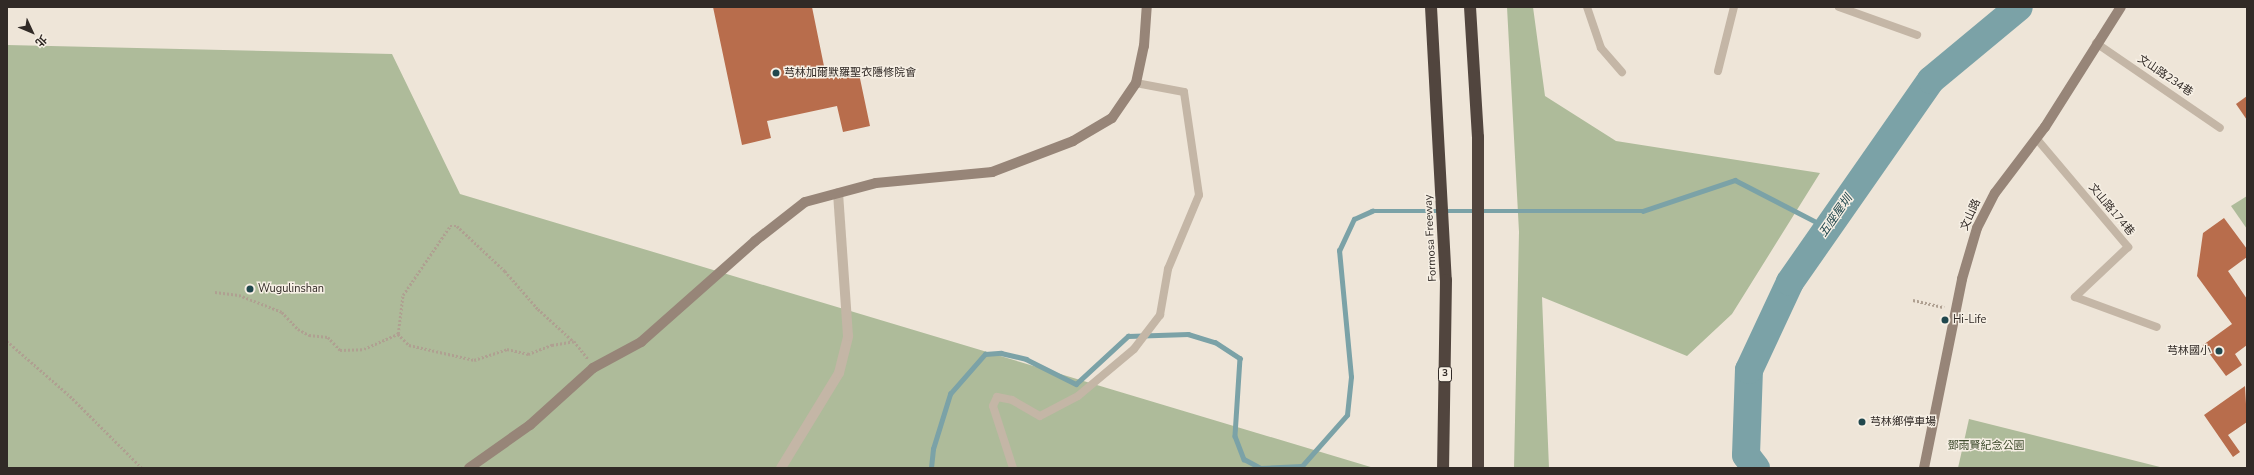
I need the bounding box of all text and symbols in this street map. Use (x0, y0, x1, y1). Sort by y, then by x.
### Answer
north arrow (12, 12, 52, 52)
text: 北 (32, 32, 50, 50)
street label: 文山路234巷 (2135, 53, 2195, 99)
place label: 芎林加爾默羅聖衣隱修院會 (784, 66, 916, 80)
marker: 芎林加爾默羅聖衣隱修院會 (771, 68, 781, 78)
street label: 文山路174巷 (2085, 181, 2137, 239)
water label: 五座屋圳 (1816, 192, 1856, 240)
street label: Formosa Freeway (1422, 194, 1440, 282)
street label: 文山路 (1958, 197, 1984, 233)
place label: Wugulinshan (258, 282, 324, 296)
marker: Wugulinshan (245, 284, 255, 294)
place label: Hi-Life (1953, 313, 1986, 327)
marker: Hi-Life (1940, 315, 1950, 325)
place label: 芎林國小 (2167, 344, 2211, 358)
marker: 芎林國小 (2214, 346, 2224, 356)
road number: 3 (1438, 366, 1452, 382)
place label: 芎林鄉停車場 (1870, 415, 1936, 429)
marker: 芎林鄉停車場 (1857, 417, 1867, 427)
park label: 鄧雨賢紀念公園 (1948, 439, 2024, 453)

